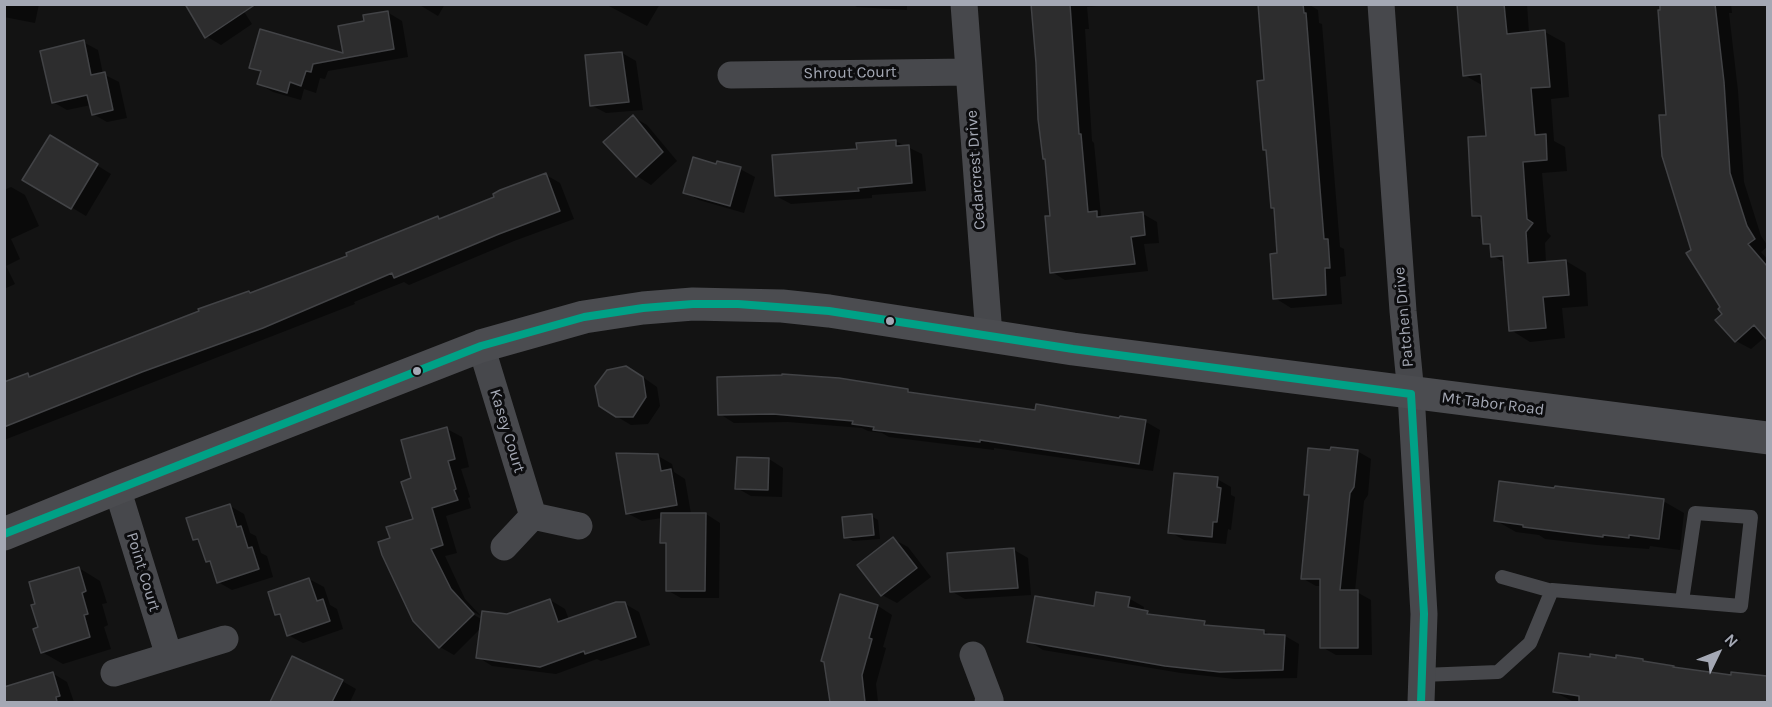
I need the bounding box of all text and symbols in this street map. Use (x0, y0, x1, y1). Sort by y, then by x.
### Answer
street label: Shrout Court (803, 63, 897, 83)
street label: Cedarcrest Drive (962, 110, 990, 230)
street label: Patchen Drive (1390, 266, 1418, 368)
unlabelled marker (884, 315, 896, 327)
unlabelled marker (411, 365, 423, 377)
street label: Kasey Court (485, 387, 529, 475)
street label: Mt Tabor Road (1440, 388, 1546, 420)
street label: Point Court (122, 530, 164, 614)
north arrow (1688, 623, 1748, 683)
text: N (1721, 630, 1742, 651)

